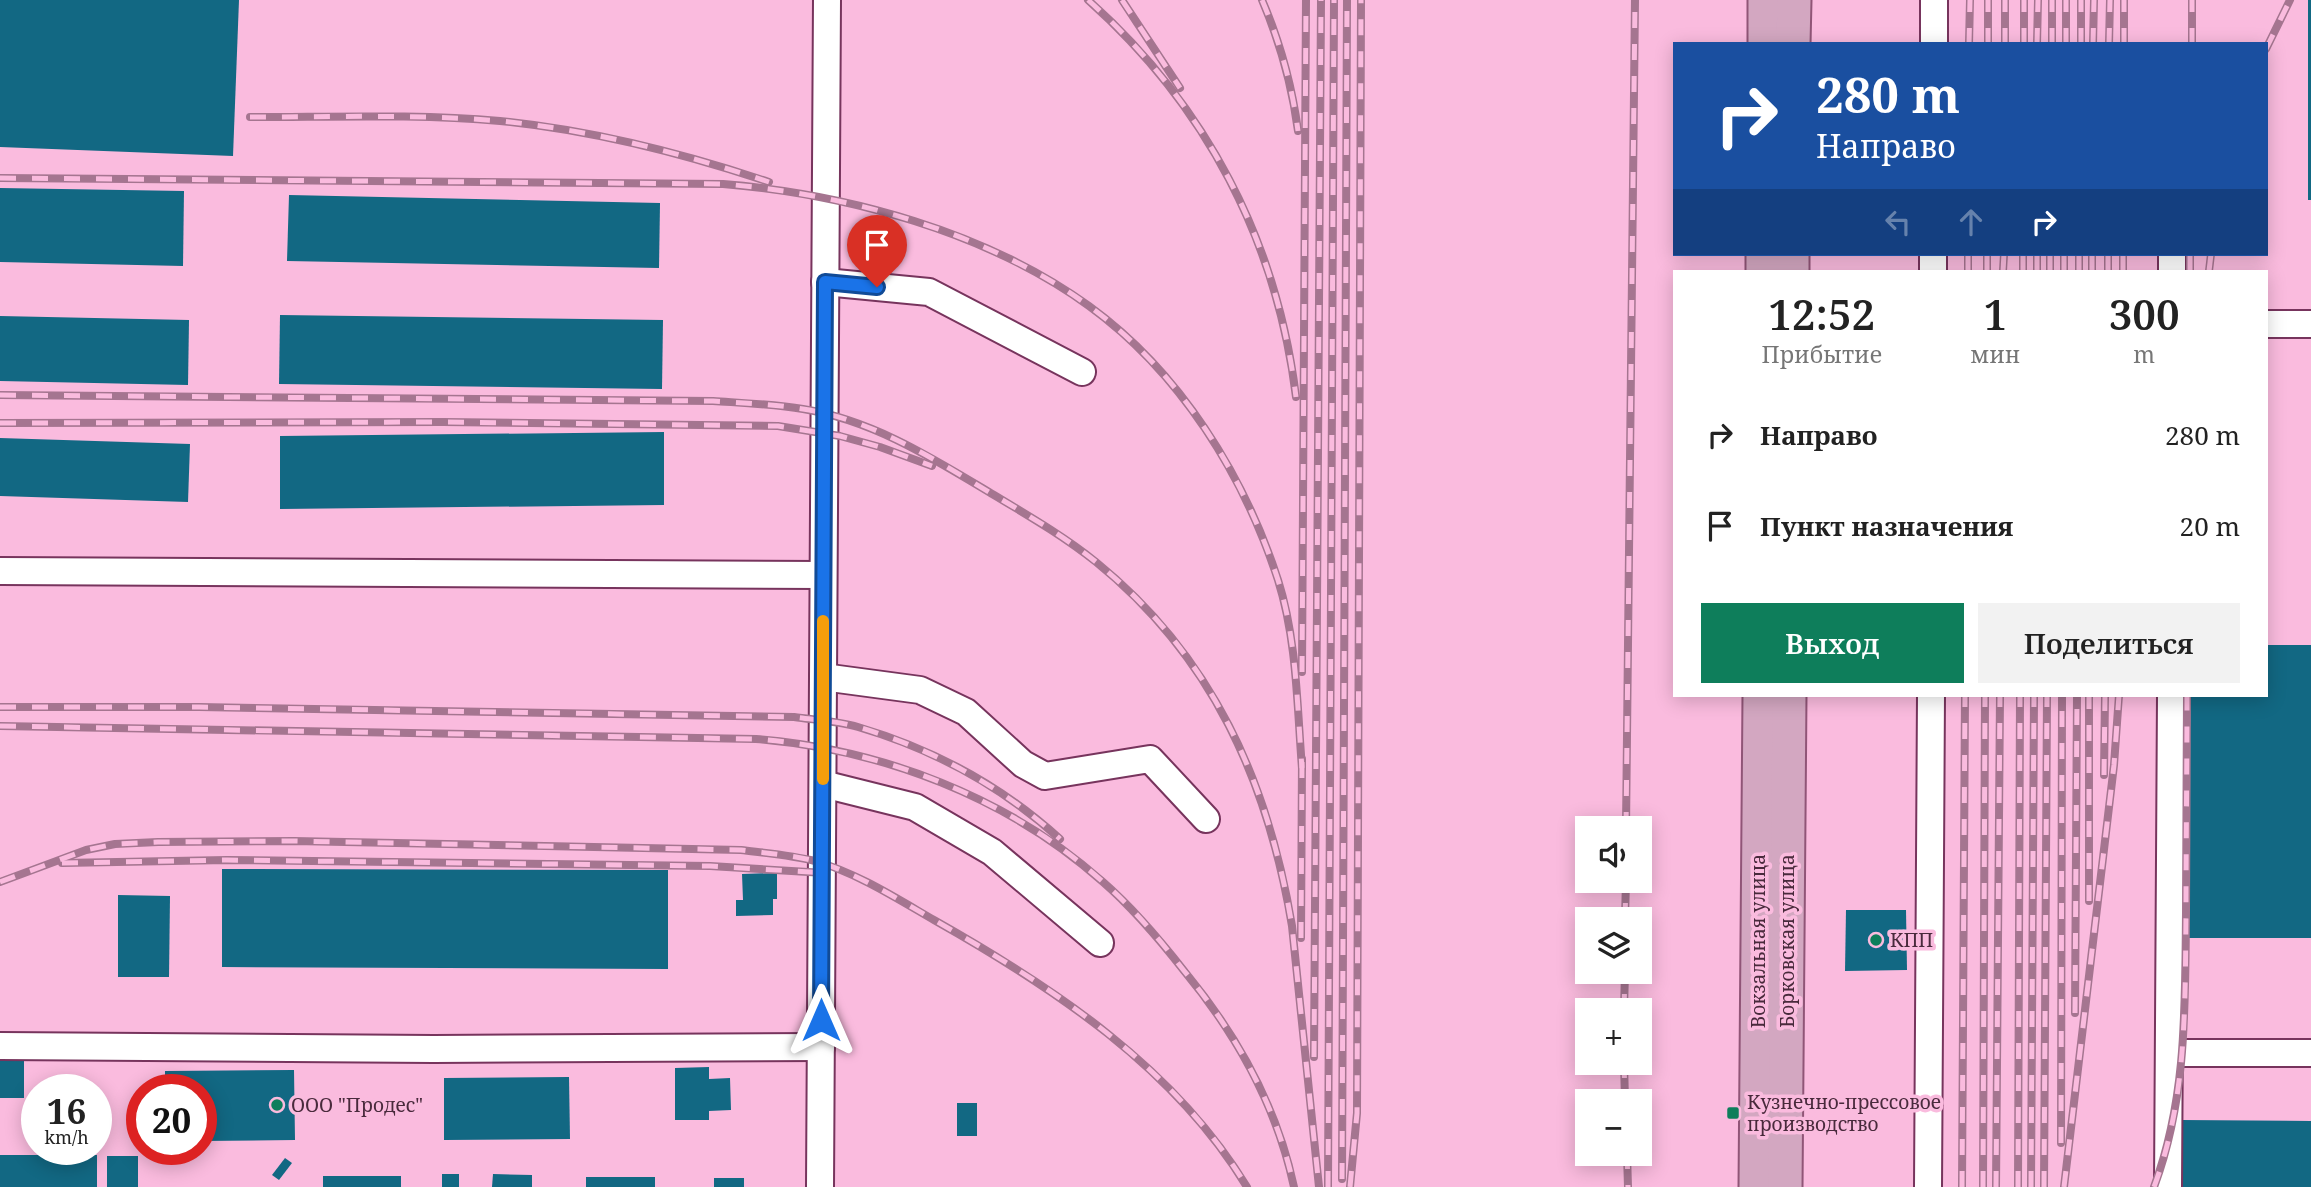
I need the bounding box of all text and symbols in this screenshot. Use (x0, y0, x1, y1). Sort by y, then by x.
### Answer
text: 280 m (1816, 61, 1960, 127)
icon: right (1701, 70, 1792, 161)
text: Направо (1816, 124, 1956, 167)
icon: left (1879, 203, 1917, 241)
icon: ahead (1952, 203, 1990, 241)
icon: right (2025, 203, 2063, 241)
pin (847, 215, 907, 287)
icon: arrive (858, 226, 896, 264)
text: 12:52 (1768, 285, 1875, 342)
text: 1 (1983, 285, 2007, 342)
text: 300 (2109, 285, 2180, 342)
text: Прибытие (1761, 338, 1882, 370)
text: мин (1970, 338, 2020, 370)
text: m (2133, 338, 2155, 370)
icon: right (1701, 416, 1739, 454)
text: Направо (1760, 417, 1878, 453)
text: 280 m (2165, 417, 2240, 453)
icon: arrive (1701, 507, 1739, 545)
text: Пункт назначения (1760, 508, 2013, 544)
text: 20 m (2180, 508, 2240, 544)
button: Выход (1701, 603, 1964, 683)
button: Поделиться (1978, 603, 2240, 683)
map controls (1575, 816, 1652, 1166)
button: sound (1575, 816, 1652, 893)
street label: Вокзальная улица (1745, 854, 1771, 1028)
street label: Борковская улица (1774, 854, 1800, 1028)
button: layers (1575, 907, 1652, 984)
place label: КПП (1890, 927, 1933, 953)
marker: КПП (1868, 932, 1884, 948)
position arrow (784, 983, 858, 1057)
button: + (1575, 998, 1652, 1075)
speed limit sign: 20 (126, 1074, 217, 1165)
text: 16 (47, 1087, 86, 1134)
button: − (1575, 1089, 1652, 1166)
place label: Кузнечно-прессовое производство (1747, 1089, 1941, 1137)
place label: ООО "Продес" (291, 1092, 423, 1118)
marker: ООО "Продес" (269, 1097, 285, 1113)
marker: Кузнечно-прессовое производство (1725, 1105, 1741, 1121)
text: km/h (44, 1125, 89, 1149)

